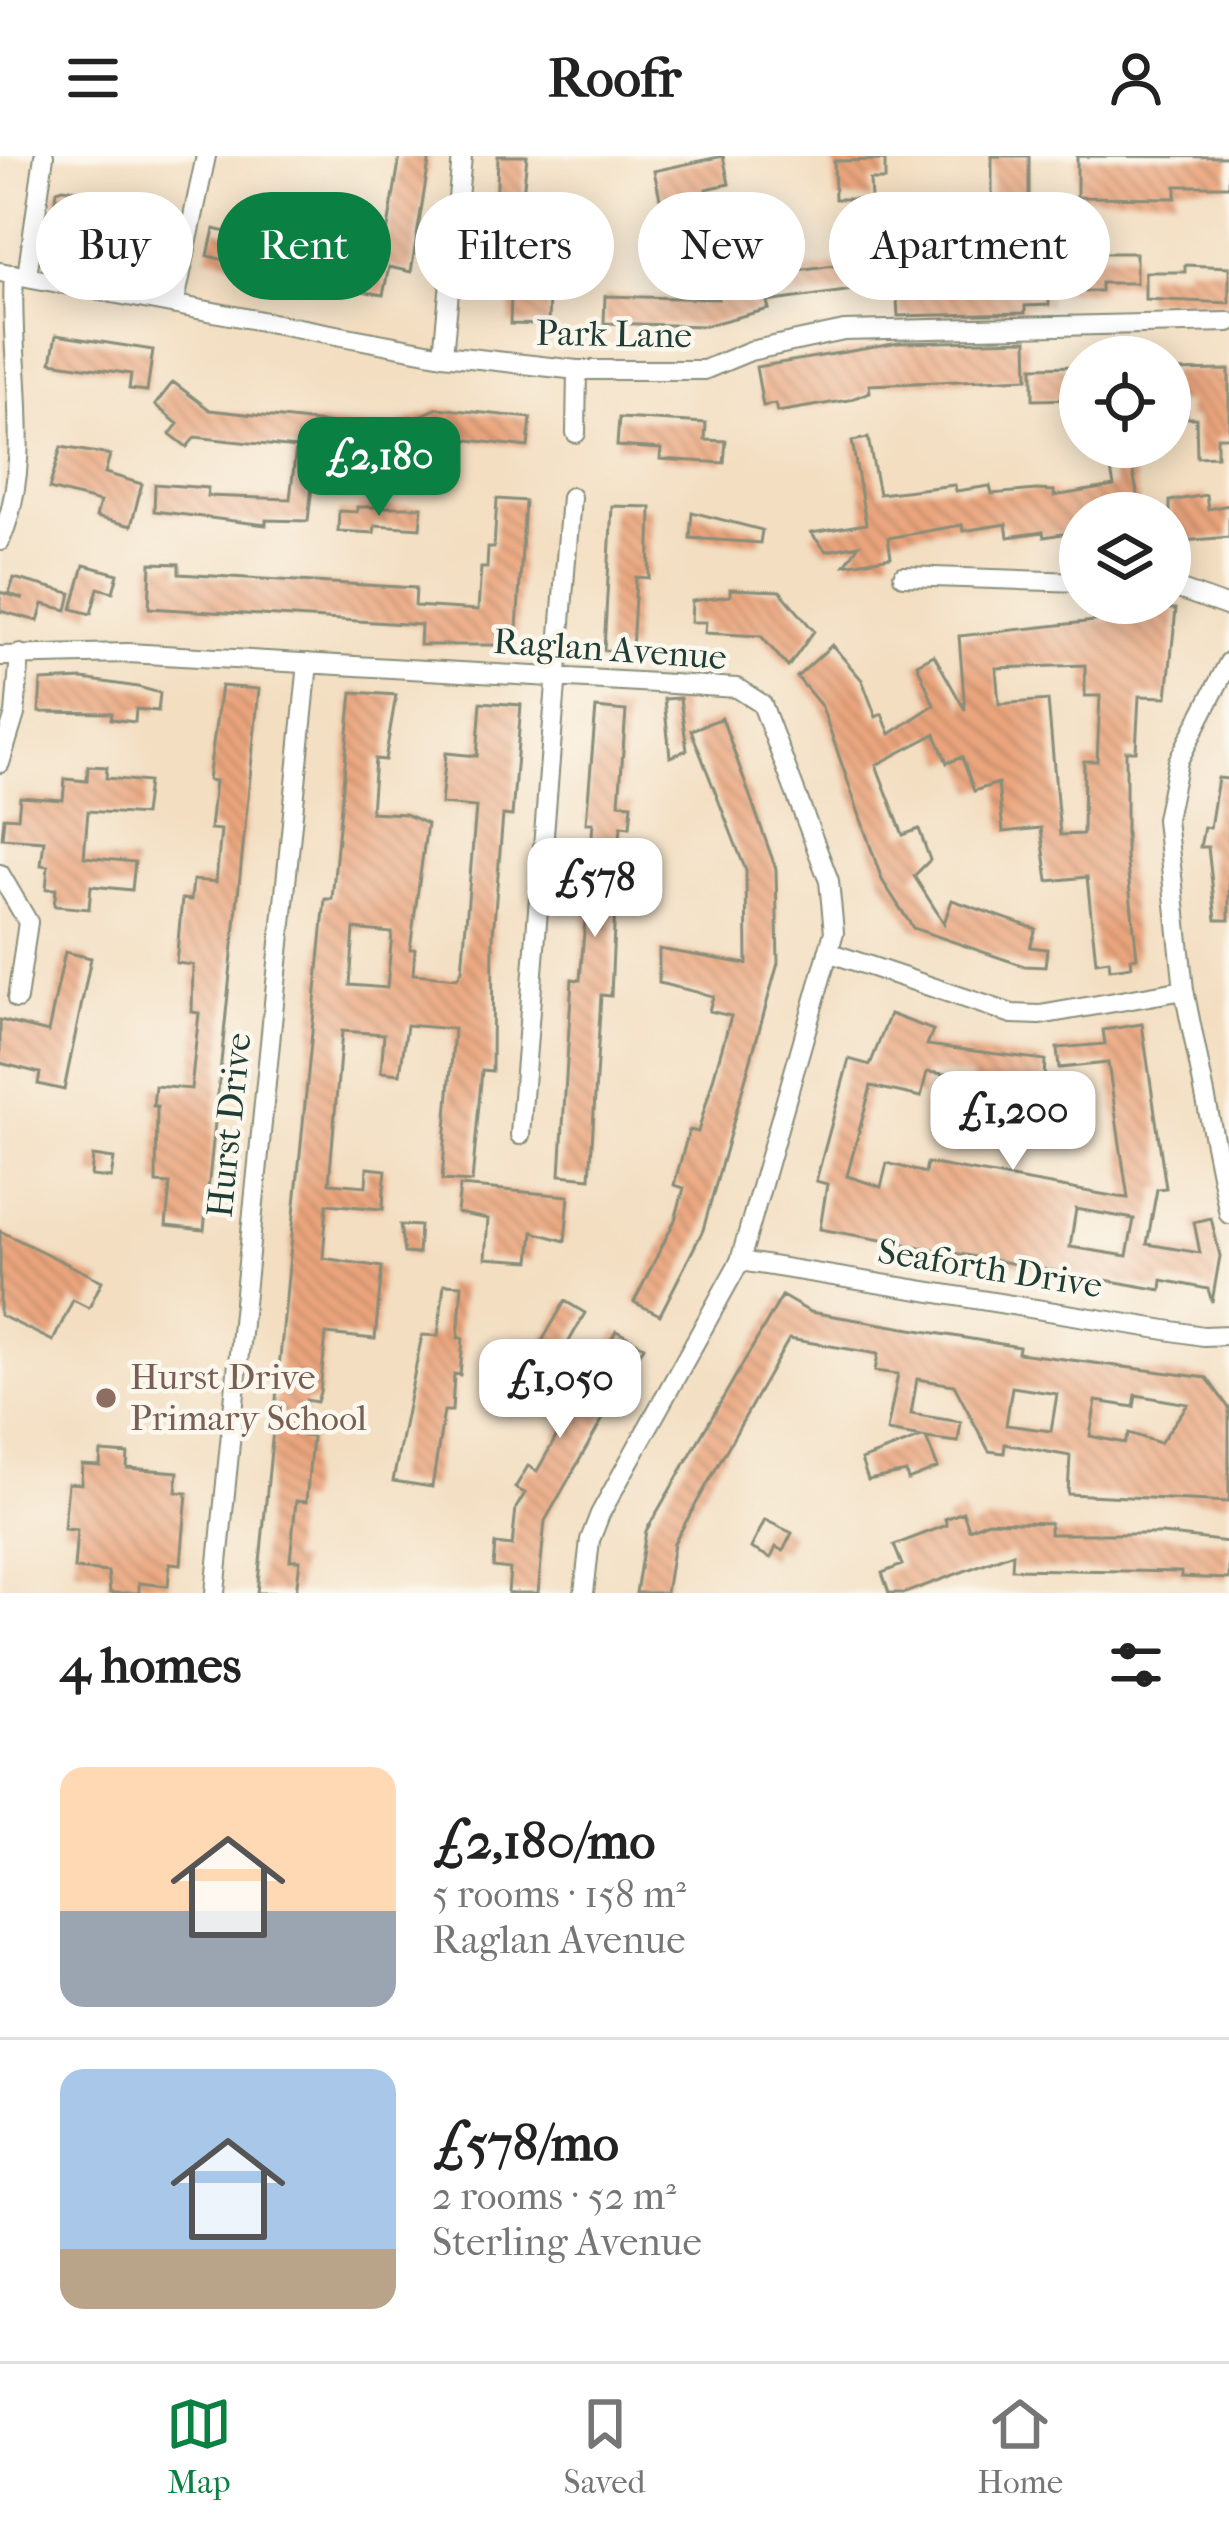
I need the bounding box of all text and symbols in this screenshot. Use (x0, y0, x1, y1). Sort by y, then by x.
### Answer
icon: menu (60, 45, 126, 111)
icon: person (1103, 45, 1169, 111)
text: Roofr (548, 47, 681, 110)
chip: Buy (36, 192, 193, 300)
chip: Rent (217, 192, 391, 300)
chip: Filters (415, 192, 614, 300)
chip: New (638, 192, 805, 300)
chip: Apartment (829, 192, 1110, 300)
street label: Park Lane (536, 312, 692, 356)
map controls (1059, 336, 1191, 624)
button: locate (1059, 336, 1191, 468)
pin: £2,180 (281, 417, 477, 519)
text: £2,180 (324, 433, 434, 479)
button: layers (1059, 492, 1191, 624)
street label: Raglan Avenue (492, 620, 728, 678)
pin: £578 (524, 838, 666, 940)
text: £578 (554, 854, 636, 900)
street label: Hurst Drive (198, 1031, 260, 1219)
pin: £1,200 (915, 1071, 1111, 1173)
text: £1,200 (957, 1087, 1069, 1133)
street label: Seaforth Drive (875, 1230, 1105, 1306)
pin: £1,050 (462, 1339, 658, 1441)
text: £1,050 (506, 1355, 614, 1401)
place label: Hurst Drive Primary School (130, 1356, 367, 1439)
marker: Hurst Drive Primary School (93, 1385, 119, 1411)
icon: filters (1103, 1632, 1169, 1698)
text: 4 homes (60, 1635, 241, 1695)
text: £2,180/mo (432, 1811, 655, 1871)
icon: home (156, 1815, 300, 1959)
text: 5 rooms · 158 m² (432, 1871, 686, 1917)
text: Raglan Avenue (432, 1917, 685, 1963)
text: £578/mo (432, 2113, 619, 2173)
icon: home (156, 2117, 300, 2261)
text: 2 rooms · 52 m² (432, 2173, 676, 2219)
text: Sterling Avenue (432, 2219, 702, 2265)
tab: Map (166, 2391, 232, 2502)
tab: Saved (564, 2391, 645, 2502)
tab: Home (977, 2391, 1063, 2502)

